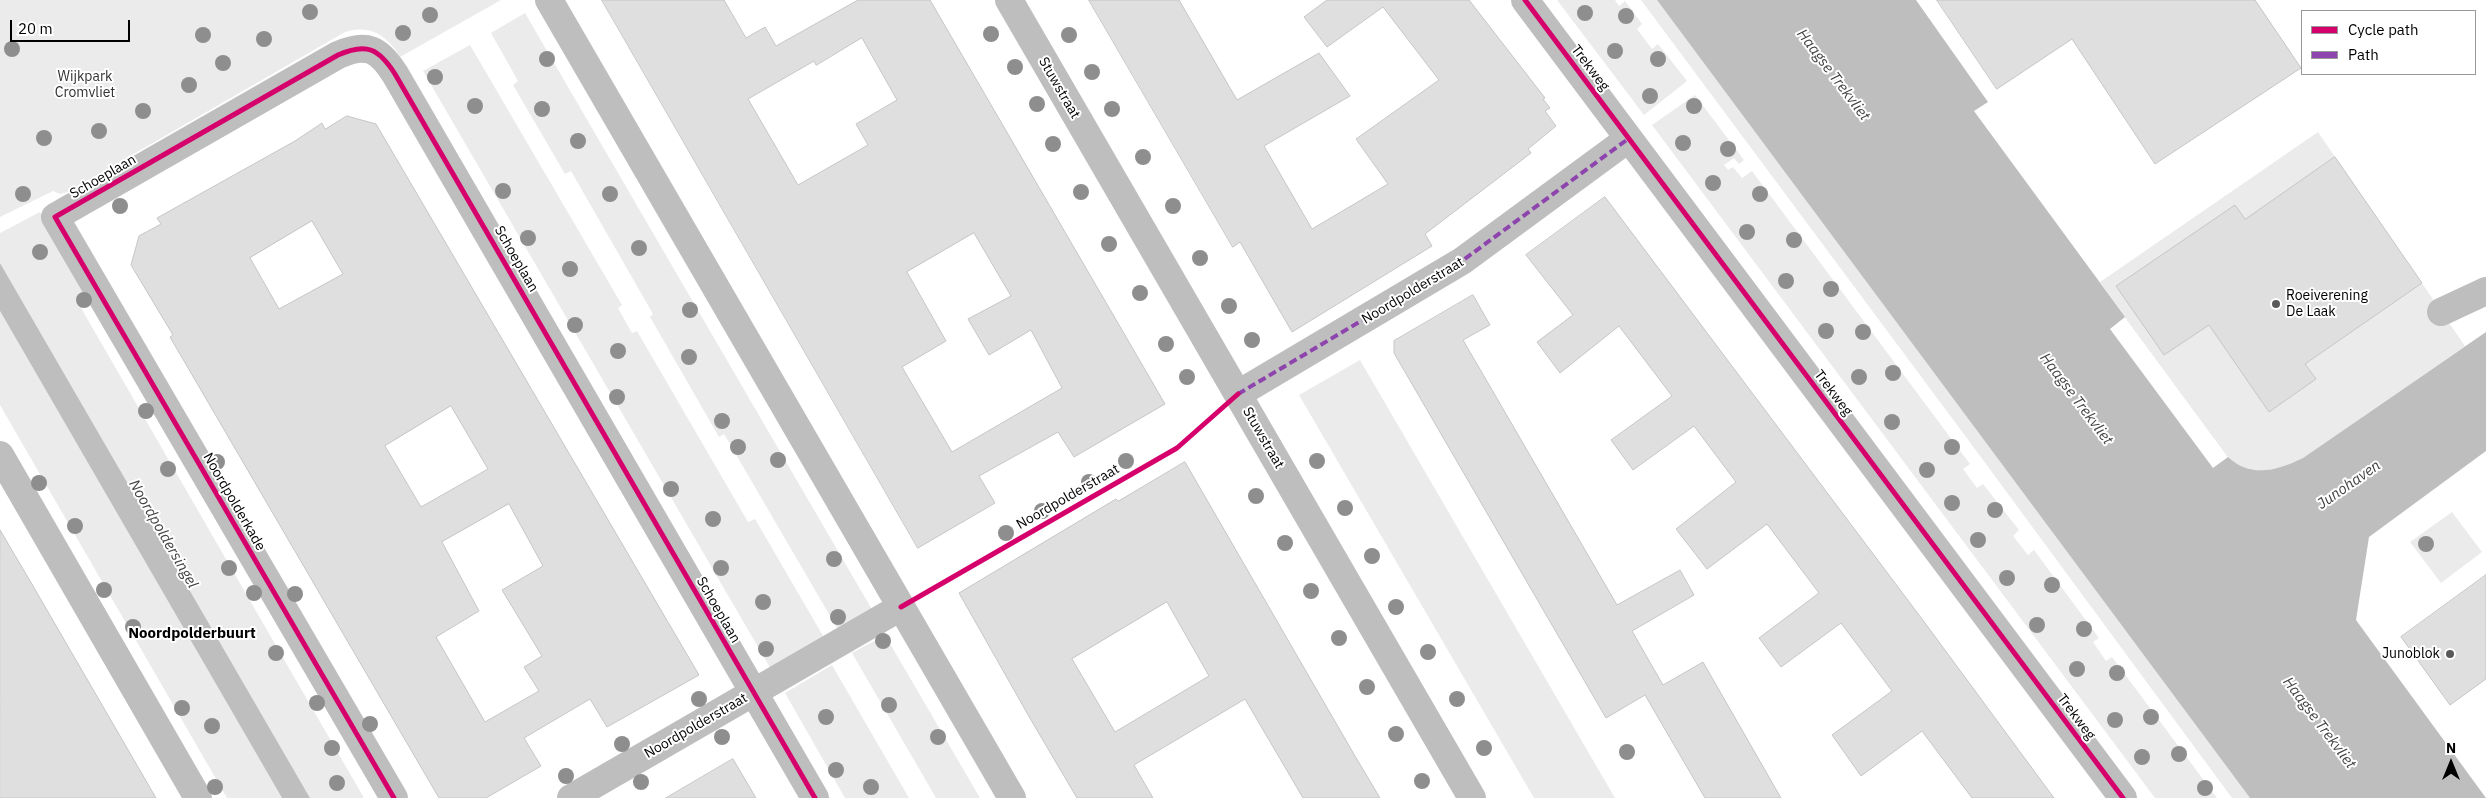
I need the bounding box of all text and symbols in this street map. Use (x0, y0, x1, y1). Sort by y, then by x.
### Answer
scale bar (12, 10, 132, 42)
legend (2301, 10, 2476, 75)
text: 20 m (18, 19, 53, 38)
text: Cycle path (2348, 20, 2419, 39)
water label: Haagse Trekvliet (1793, 26, 1873, 124)
street label: Trekweg (1567, 42, 1613, 94)
text: Path (2348, 45, 2379, 64)
street label: Stuwstraat (1035, 54, 1083, 122)
park label: Wijkpark Cromvliet (55, 69, 115, 102)
street label: Schoeplaan (67, 151, 139, 203)
street label: Schoeplaan (490, 223, 542, 295)
street label: Noordpolderstraat (1359, 254, 1467, 328)
place label: Roeiverening De Laak (2286, 288, 2368, 321)
marker: Roeiverening De Laak (2270, 298, 2282, 310)
water label: Haagse Trekvliet (2036, 350, 2116, 448)
street label: Trekweg (1810, 367, 1856, 419)
street label: Stuwstraat (1239, 404, 1287, 472)
street label: Noordpolderkade (199, 450, 269, 554)
water label: Junohaven (2314, 457, 2384, 513)
street label: Noordpolderstraat (1014, 461, 1122, 533)
water label: Noordpoldersingel (125, 477, 201, 591)
street label: Schoeplaan (692, 574, 744, 646)
district label: Noordpolderbuurt (128, 625, 256, 643)
place label: Junoblok (2382, 646, 2440, 662)
marker: Junoblok (2444, 648, 2456, 660)
water label: Haagse Trekvliet (2279, 674, 2359, 772)
street label: Noordpolderstraat (642, 690, 750, 762)
street label: Trekweg (2053, 691, 2099, 743)
north arrow (2426, 738, 2476, 788)
text: N (2446, 739, 2456, 757)

